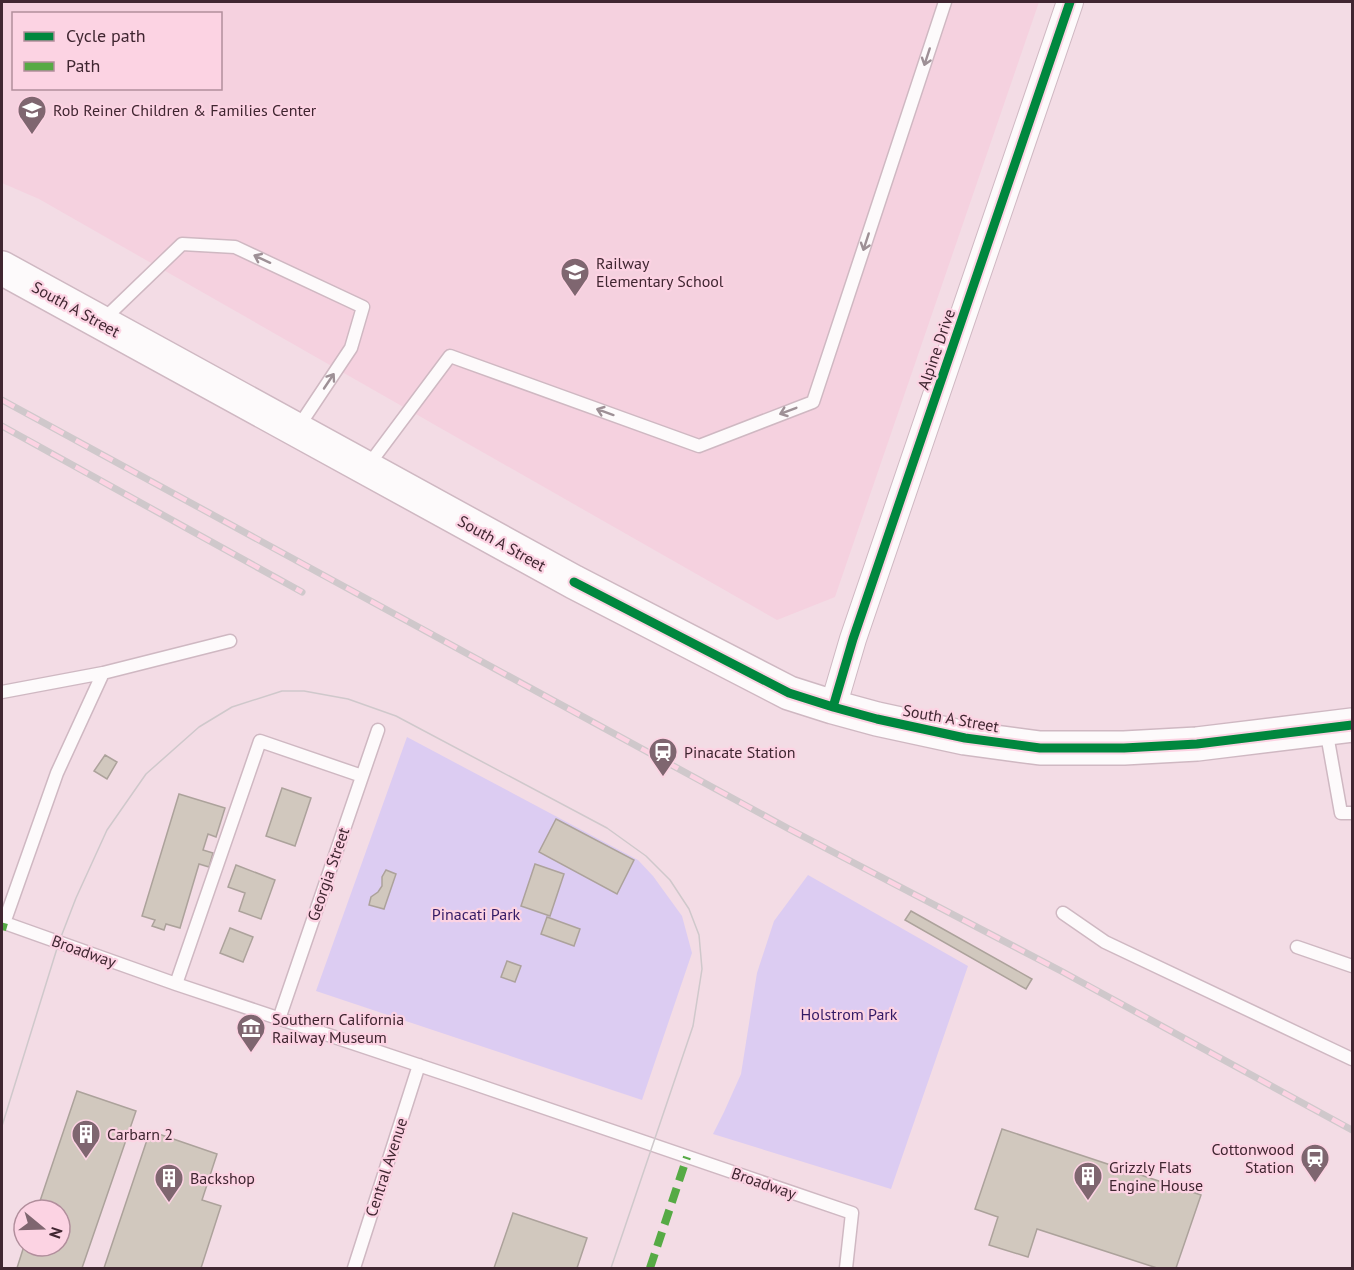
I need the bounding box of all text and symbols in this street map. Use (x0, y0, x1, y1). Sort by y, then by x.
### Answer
legend (12, 12, 222, 90)
text: Cycle path (66, 24, 146, 47)
one-way arrow (921, 47, 932, 66)
text: Path (66, 54, 100, 77)
school or university icon: Rob Reiner Children & Families Center (16, 94, 48, 136)
place label: Rob Reiner Children & Families Center (53, 100, 317, 120)
one-way arrow (859, 232, 870, 251)
one-way arrow (253, 253, 271, 265)
place label: Railway Elementary School (596, 253, 724, 291)
school or university icon: Railway Elementary School (559, 256, 591, 298)
street label: South A Street (29, 277, 124, 342)
street label: Alpine Drive (913, 306, 959, 392)
one-way arrow (323, 374, 335, 390)
one-way arrow (596, 406, 615, 417)
one-way arrow (779, 407, 798, 418)
street label: South A Street (455, 511, 550, 576)
street label: South A Street (901, 700, 1001, 736)
station icon: Pinacate Station (647, 736, 679, 778)
place label: Pinacate Station (684, 742, 796, 762)
street label: Georgia Street (303, 824, 354, 923)
park label: Pinacati Park (432, 904, 521, 924)
street label: Broadway (49, 930, 119, 972)
park label: Holstrom Park (801, 1004, 898, 1024)
place label: Southern California Railway Museum (272, 1009, 404, 1047)
museum icon: Southern California Railway Museum (235, 1012, 267, 1054)
street label: Central Avenue (361, 1115, 411, 1219)
building icon: Carbarn 2 (70, 1118, 102, 1160)
place label: Carbarn 2 (107, 1124, 173, 1144)
place label: Cottonwood Station (1212, 1139, 1294, 1177)
station icon: Cottonwood Station (1299, 1142, 1331, 1184)
place label: Grizzly Flats Engine House (1109, 1157, 1203, 1195)
building icon: Grizzly Flats Engine House (1072, 1160, 1104, 1202)
building icon: Backshop (153, 1162, 185, 1204)
street label: Broadway (729, 1163, 799, 1204)
place label: Backshop (190, 1168, 255, 1188)
north arrow (12, 1198, 72, 1258)
text: N (45, 1225, 67, 1241)

